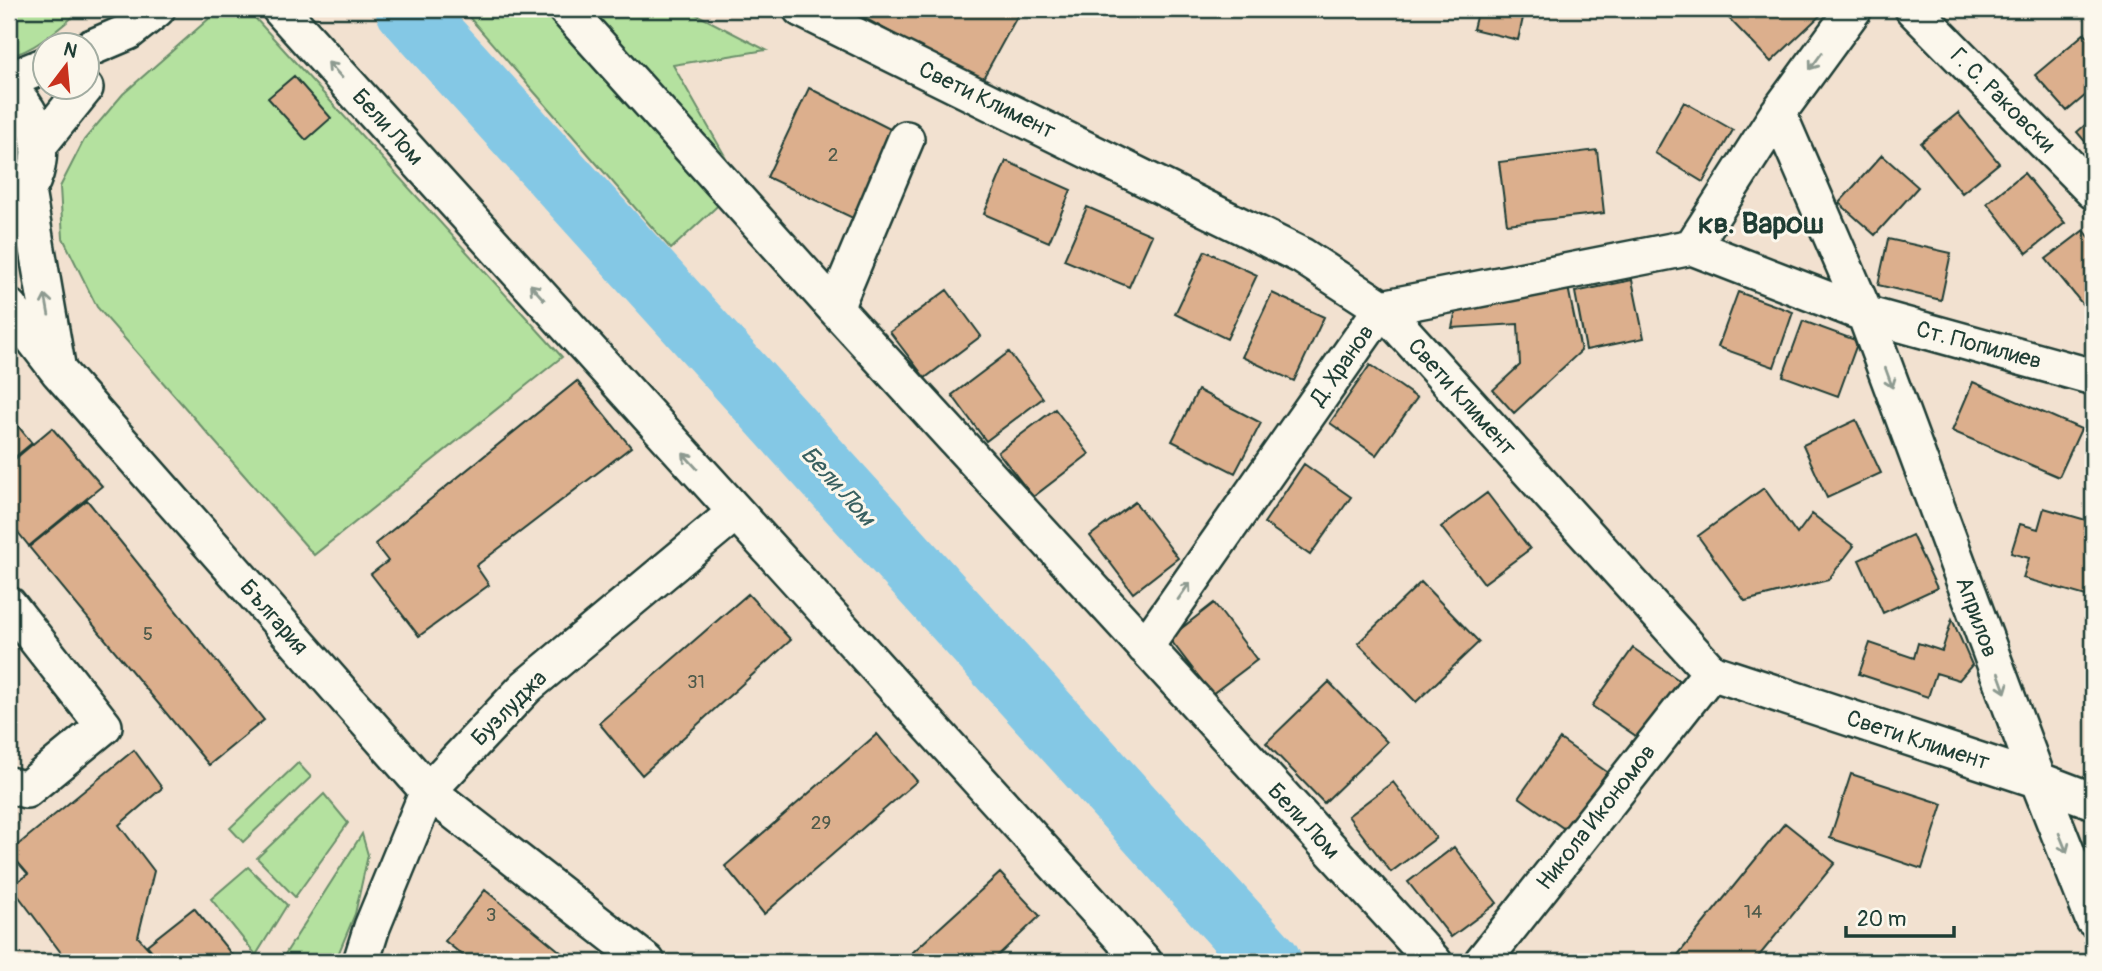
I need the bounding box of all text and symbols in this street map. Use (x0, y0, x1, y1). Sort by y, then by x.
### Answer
north arrow (32, 32, 102, 102)
text: N (61, 37, 80, 64)
street label: Г. С. Раковски (1944, 41, 2062, 159)
one-way arrow (1809, 51, 1824, 70)
street label: Свети Климент (914, 54, 1061, 146)
one-way arrow (327, 61, 343, 79)
street label: Бели Лом (346, 82, 430, 172)
house number: 2 (828, 143, 838, 167)
district label: кв. Варош (1698, 205, 1824, 242)
one-way arrow (529, 284, 545, 302)
one-way arrow (40, 294, 53, 317)
street label: Ст. Попилиев (1913, 314, 2045, 376)
street label: Д. Хранов (1303, 319, 1381, 412)
street label: Свети Климент (1401, 332, 1523, 462)
one-way arrow (1884, 366, 1896, 388)
water label: Бели Лом (794, 440, 883, 534)
one-way arrow (682, 452, 698, 470)
street label: България (233, 573, 315, 661)
street label: Априлов (1949, 573, 2005, 661)
one-way arrow (1177, 582, 1191, 601)
house number: 5 (143, 622, 153, 646)
street label: Бузлуджа (465, 664, 553, 752)
house number: 31 (687, 670, 705, 694)
one-way arrow (1997, 672, 2009, 694)
street label: Свети Климент (1843, 703, 1994, 777)
street label: Никола Икономов (1530, 738, 1662, 896)
street label: Бели Лом (1261, 777, 1347, 865)
house number: 29 (811, 811, 831, 835)
one-way arrow (2057, 832, 2070, 854)
scale bar (1846, 894, 1955, 938)
house number: 14 (1744, 900, 1762, 924)
house number: 3 (486, 903, 496, 927)
text: 20 m (1857, 906, 1906, 933)

